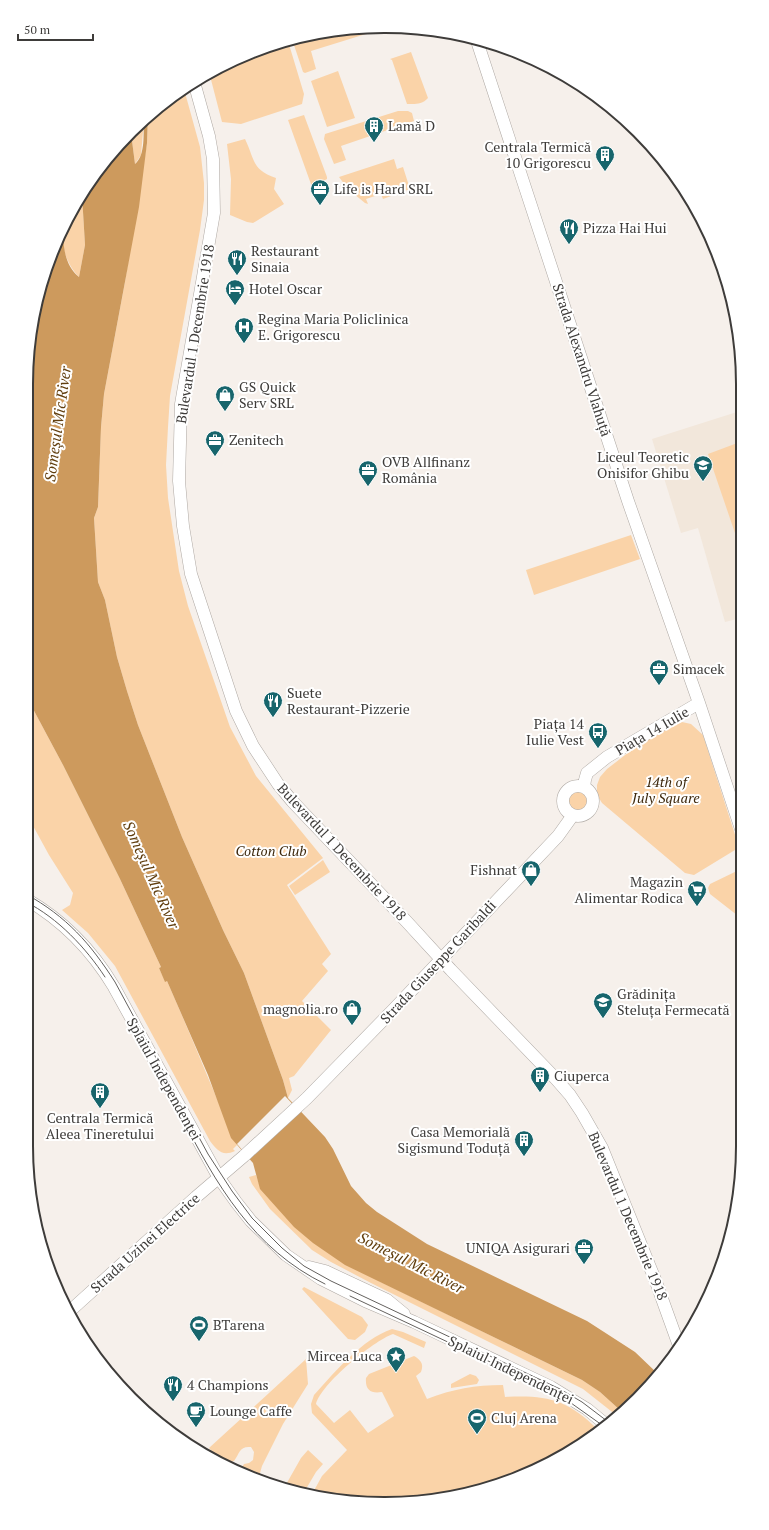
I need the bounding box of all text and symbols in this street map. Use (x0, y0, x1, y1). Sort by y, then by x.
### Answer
scale bar (18, 16, 93, 42)
text: 50 m (24, 22, 51, 37)
building icon: Lamă D (363, 115, 385, 143)
place label: Lamă D (388, 116, 435, 135)
place label: Centrala Termică 10 Grigorescu (485, 137, 591, 172)
building icon: Centrala Termică 10 Grigorescu (594, 144, 616, 172)
office icon: Life is Hard SRL (309, 178, 331, 206)
place label: Life is Hard SRL (334, 179, 433, 198)
restaurant icon: Pizza Hai Hui (558, 217, 580, 245)
place label: Pizza Hai Hui (583, 218, 667, 237)
place label: Restaurant Sinaia (251, 241, 320, 276)
street label: Bulevardul 1 Decembrie 1918 (171, 243, 218, 425)
restaurant icon: Restaurant Sinaia (226, 248, 248, 276)
hotel icon: Hotel Oscar (224, 278, 246, 306)
place label: Hotel Oscar (249, 279, 323, 298)
street label: Strada Alexandru Vlahuță (549, 281, 616, 439)
place label: Regina Maria Policlinica E. Grigorescu (258, 309, 409, 344)
hospital icon: Regina Maria Policlinica E. Grigorescu (233, 316, 255, 344)
water label: Someşul Mic River (39, 364, 75, 483)
place label: GS Quick Serv SRL (239, 377, 297, 412)
shop icon: GS Quick Serv SRL (214, 384, 236, 412)
office icon: Zenitech (204, 429, 226, 457)
place label: Zenitech (229, 430, 284, 449)
place label: Liceul Teoretic Onisifor Ghibu (597, 447, 689, 482)
place label: OVB Allfinanz România (382, 452, 470, 487)
school or university icon: Liceul Teoretic Onisifor Ghibu (692, 454, 714, 482)
office icon: OVB Allfinanz România (357, 459, 379, 487)
office icon: Simacek (648, 658, 670, 686)
place label: Simacek (673, 659, 725, 678)
place label: Suete Restaurant-Pizzerie (287, 683, 410, 718)
restaurant icon: Suete Restaurant-Pizzerie (262, 690, 284, 718)
street label: Piața 14 Iulie (611, 702, 692, 759)
place label: Piața 14 Iulie Vest (526, 714, 585, 749)
bus stop icon: Piața 14 Iulie Vest (587, 721, 609, 749)
park label: 14th of July Square (631, 772, 700, 807)
street label: Bulevardul 1 Decembrie 1918 (274, 779, 411, 924)
water label: Someşul Mic River (119, 818, 185, 933)
park label: Cotton Club (235, 841, 307, 860)
shop icon: Fishnat (520, 859, 542, 887)
place label: Fishnat (470, 860, 518, 879)
place label: Magazin Alimentar Rodica (575, 872, 684, 907)
supermarket icon: Magazin Alimentar Rodica (686, 879, 708, 907)
street label: Strada Giuseppe Garibaldi (375, 896, 500, 1027)
place label: Grădinița Steluța Fermecată (617, 984, 730, 1019)
school or university icon: Grădinița Steluța Fermecată (592, 991, 614, 1019)
shop icon: magnolia.ro (341, 998, 363, 1026)
place label: magnolia.ro (263, 999, 338, 1018)
street label: Splaiul Independenței (123, 1014, 206, 1143)
building icon: Ciuperca (529, 1065, 551, 1093)
place label: Ciuperca (554, 1066, 609, 1085)
building icon: Centrala Termică Aleea Tineretului (89, 1081, 111, 1109)
place label: Centrala Termică Aleea Tineretului (46, 1108, 154, 1143)
place label: Casa Memorială Sigismund Toduță (397, 1122, 510, 1157)
building icon: Casa Memorială Sigismund Toduță (513, 1129, 535, 1157)
street label: Bulevardul 1 Decembrie 1918 (584, 1129, 673, 1303)
street label: Strada Uzinei Electrice (86, 1188, 203, 1297)
water label: Someşul Mic River (355, 1227, 469, 1298)
office icon: UNIQA Asigurari (573, 1237, 595, 1265)
place label: UNIQA Asigurari (466, 1238, 570, 1257)
sports icon: BTarena (188, 1314, 210, 1342)
place label: BTarena (213, 1315, 265, 1334)
street label: Splaiul Independenței (445, 1331, 577, 1408)
place icon: Mircea Luca (385, 1345, 407, 1373)
place label: Mircea Luca (307, 1346, 382, 1365)
restaurant icon: 4 Champions (162, 1374, 184, 1402)
place label: 4 Champions (187, 1375, 269, 1394)
cafe icon: Lounge Caffe (185, 1400, 207, 1428)
place label: Lounge Caffe (210, 1401, 292, 1420)
sports icon: Cluj Arena (466, 1407, 488, 1435)
place label: Cluj Arena (491, 1408, 557, 1427)

